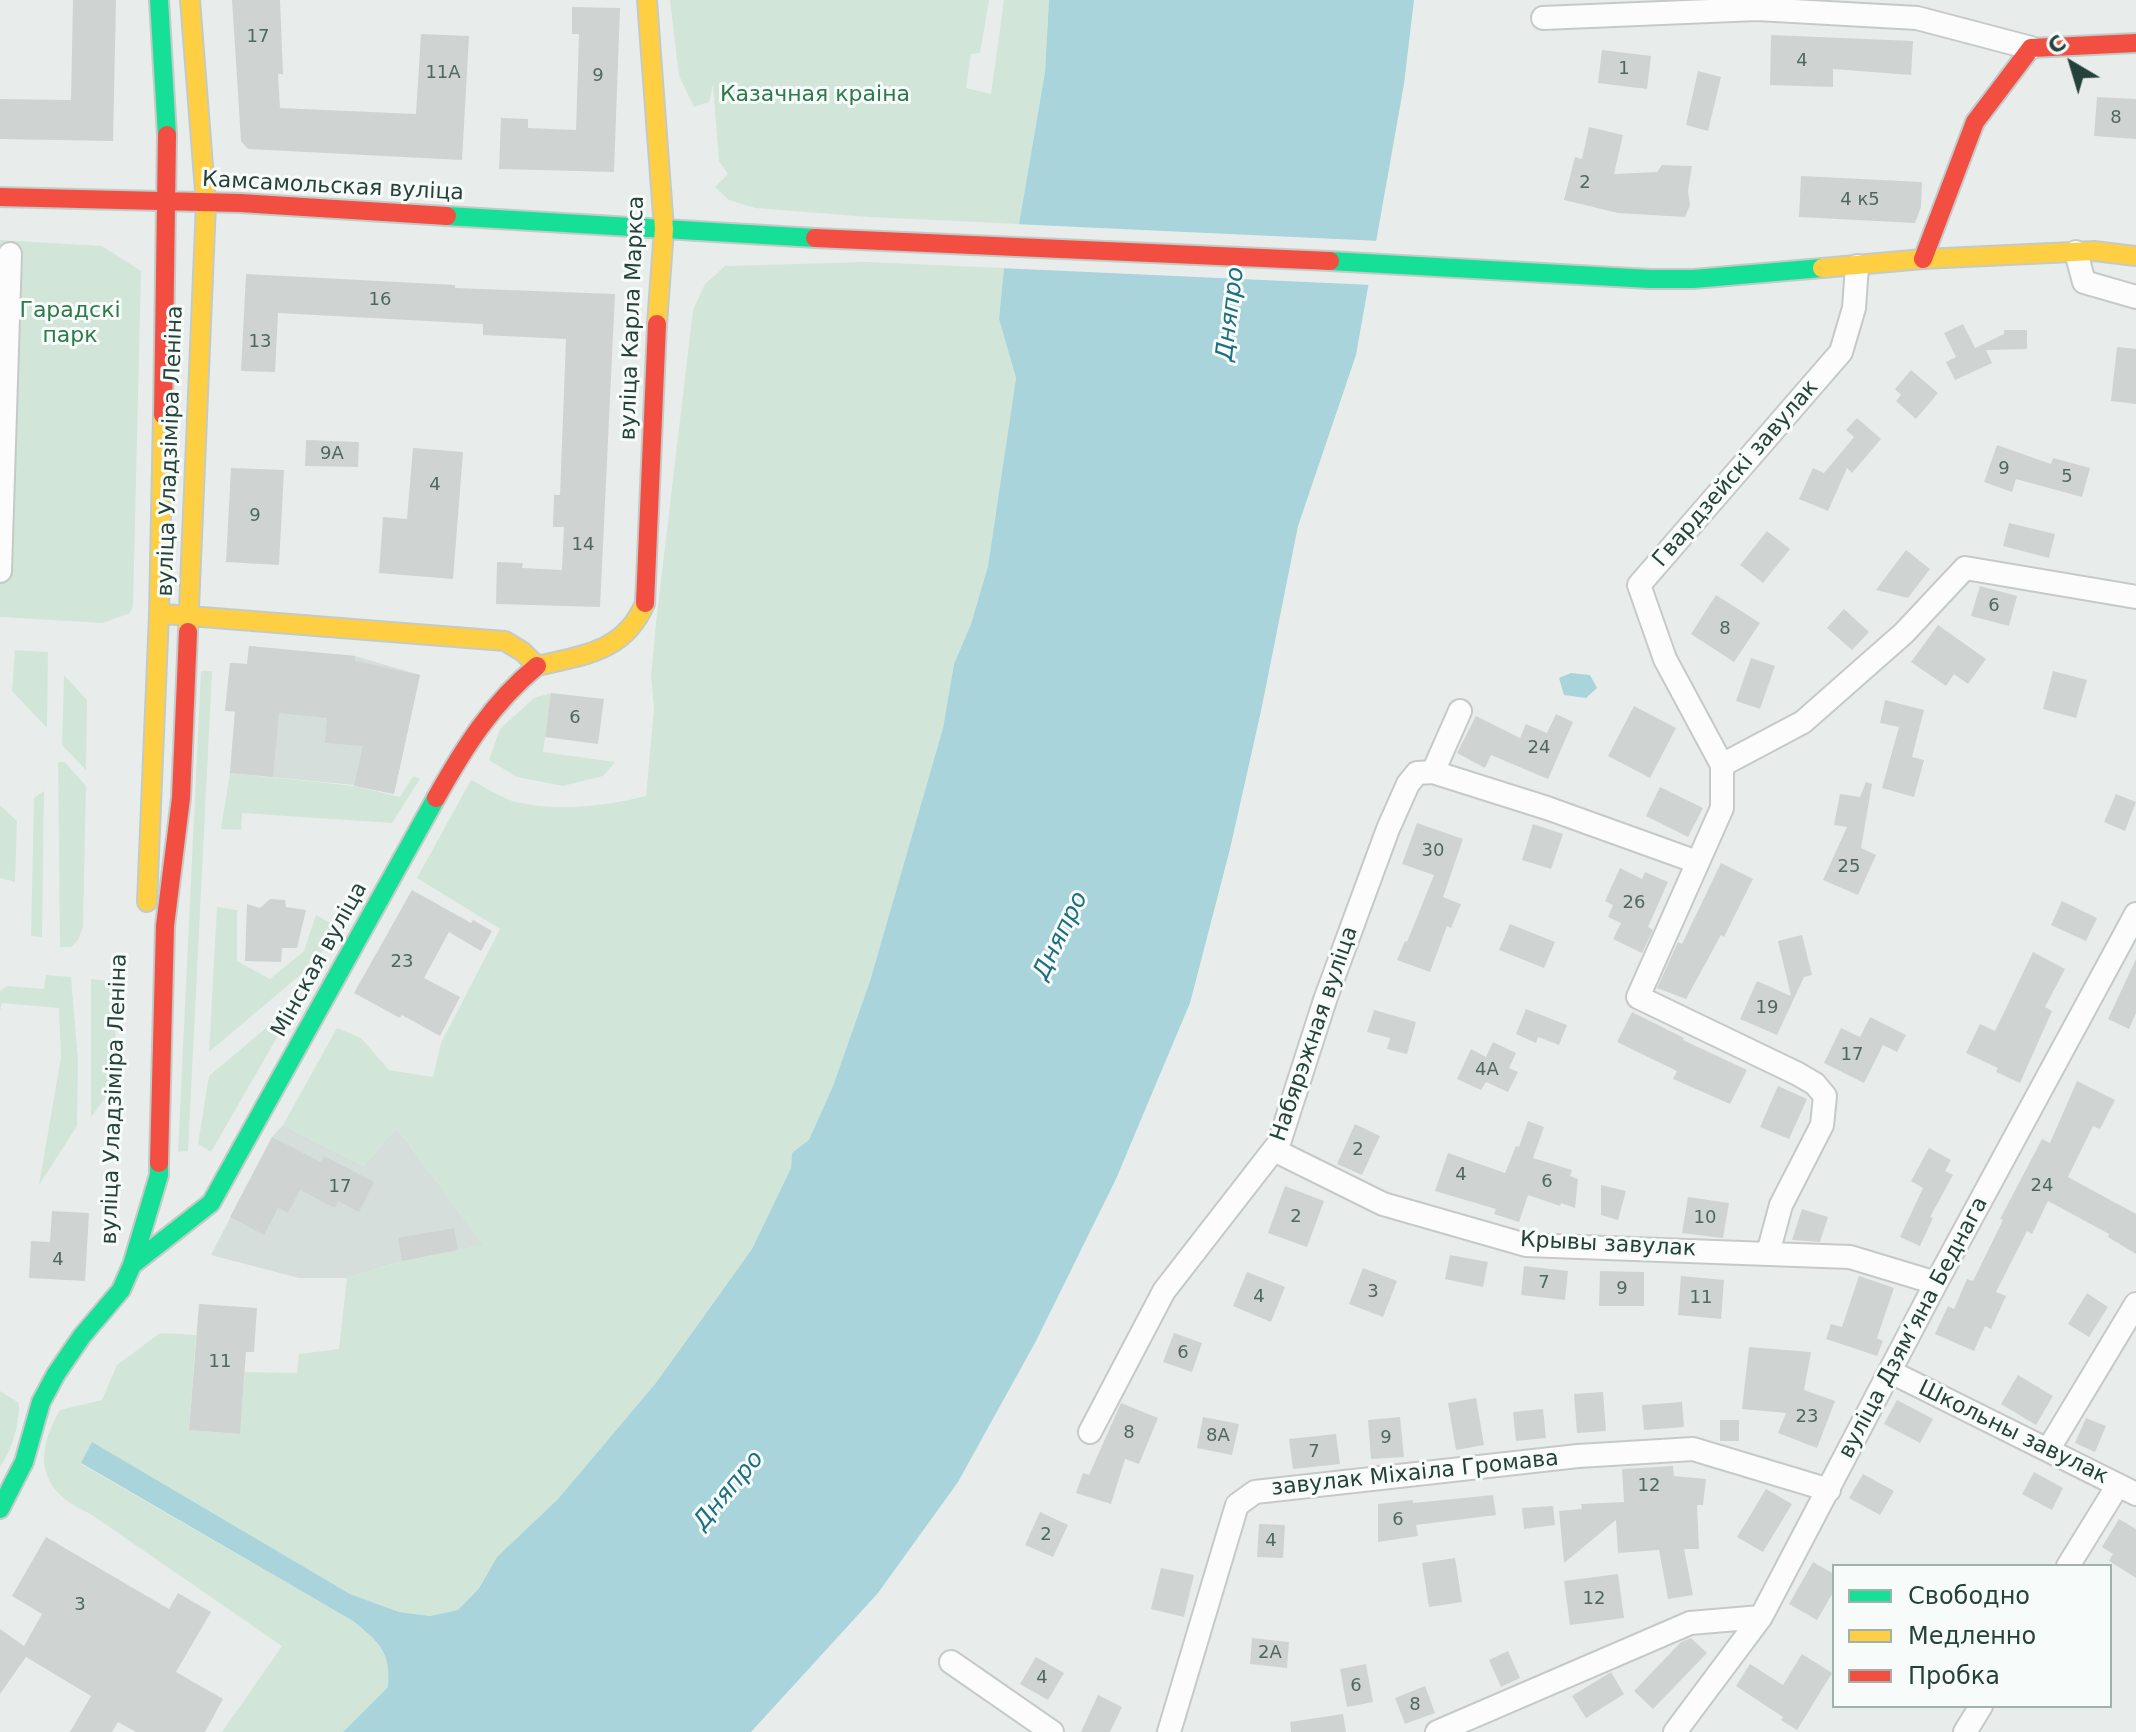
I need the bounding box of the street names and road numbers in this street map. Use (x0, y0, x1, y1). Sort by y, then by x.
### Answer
street label: Камсамольская вуліца (201, 167, 465, 207)
street label: вуліца Карла Маркса (616, 195, 650, 441)
street label: вуліца Уладзіміра Леніна (153, 305, 189, 597)
street label: Гвардзейскі завулак (1648, 375, 1824, 573)
street label: Мінская вуліца (266, 878, 374, 1042)
street label: Набярэжная вуліца (1266, 923, 1364, 1145)
street label: вуліца Уладзіміра Леніна (97, 953, 133, 1245)
street label: вуліца Дзямʼяна Беднага (1834, 1193, 1994, 1463)
street label: Крывы завулак (1519, 1227, 1697, 1263)
street label: Школьны завулак (1914, 1376, 2112, 1490)
street label: завулак Міхаіла Громава (1270, 1446, 1560, 1502)

